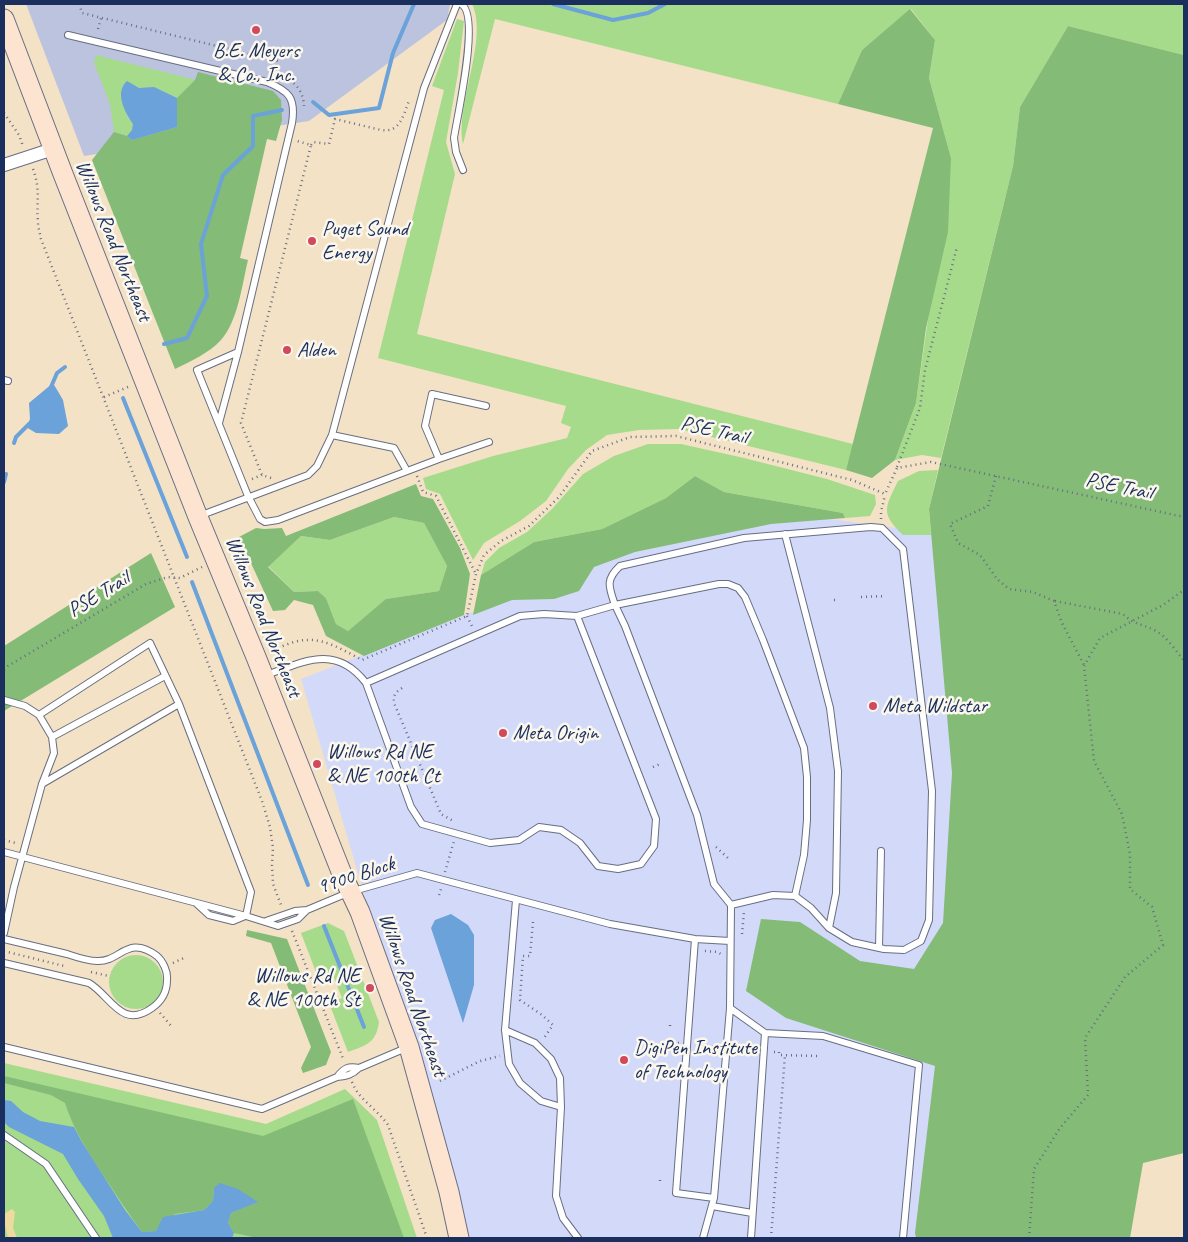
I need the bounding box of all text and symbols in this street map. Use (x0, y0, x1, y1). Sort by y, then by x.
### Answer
marker: B.E. Meyers & Co., Inc. (250, 24, 262, 36)
place label: B.E. Meyers & Co., Inc. (213, 38, 299, 88)
street label: Willows Road Northeast (69, 157, 157, 325)
place label: Puget Sound Energy (322, 216, 408, 266)
marker: Puget Sound Energy (306, 235, 318, 247)
place label: Alden (297, 337, 336, 363)
marker: Alden (281, 344, 293, 356)
street label: PSE Trail (678, 411, 750, 451)
street label: PSE Trail (1083, 468, 1155, 506)
street label: Willows Road Northeast (219, 533, 307, 701)
street label: PSE Trail (63, 567, 135, 623)
place label: Meta Wildstar (883, 693, 987, 719)
marker: Meta Wildstar (867, 700, 879, 712)
place label: Meta Origin (513, 720, 598, 746)
marker: Meta Origin (497, 727, 509, 739)
place label: Willows Rd NE & NE 100th Ct (327, 739, 440, 789)
marker: Willows Rd NE & NE 100th Ct (311, 758, 323, 770)
street label: 9900 Block (314, 852, 398, 900)
street label: Willows Road Northeast (372, 910, 452, 1080)
place label: Willows Rd NE & NE 100th St (247, 963, 360, 1013)
marker: Willows Rd NE & NE 100th St (364, 982, 376, 994)
place label: DigiPen Institute of Technology (634, 1035, 757, 1085)
marker: DigiPen Institute of Technology (618, 1054, 630, 1066)

